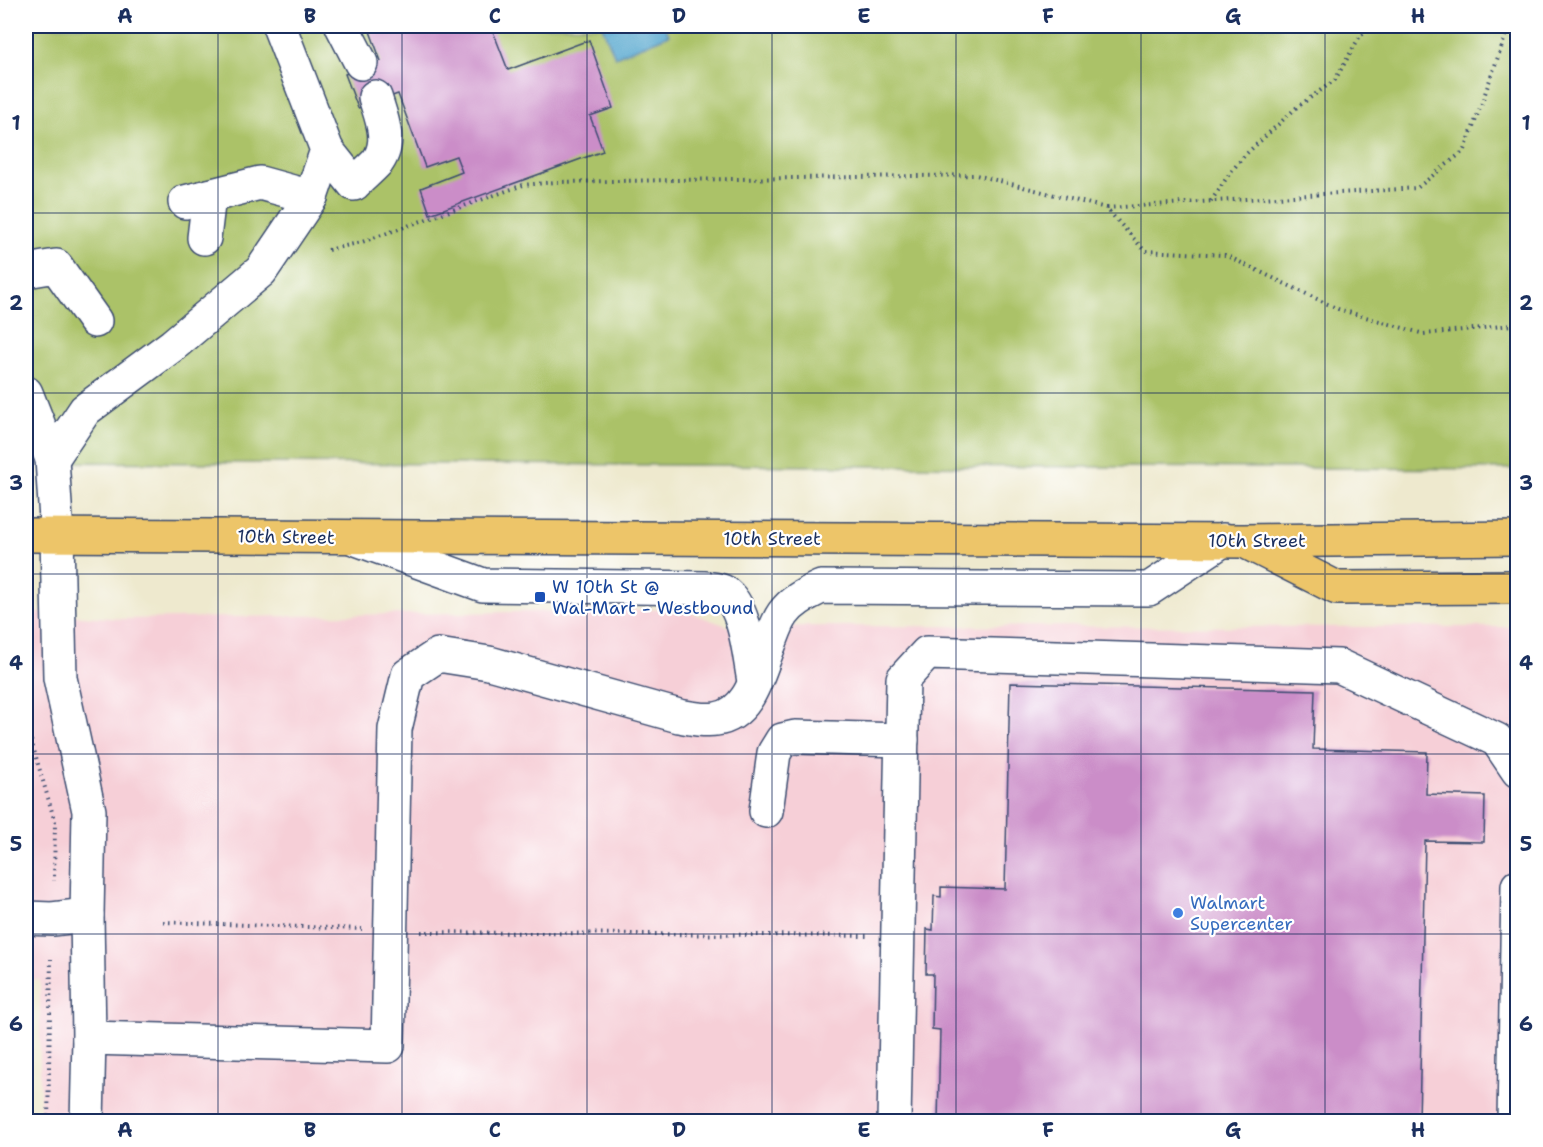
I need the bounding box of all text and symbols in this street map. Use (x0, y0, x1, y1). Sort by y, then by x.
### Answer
text: A (117, 3, 133, 29)
text: B (304, 3, 316, 29)
text: C (489, 3, 501, 29)
text: D (672, 3, 686, 29)
text: E (857, 3, 871, 29)
text: F (1042, 3, 1054, 29)
text: G (1225, 3, 1241, 29)
text: H (1411, 3, 1425, 29)
text: 1 (11, 110, 21, 136)
text: 1 (1521, 110, 1531, 136)
text: 2 (9, 290, 23, 316)
text: 2 (1519, 290, 1533, 316)
text: 3 (9, 470, 23, 496)
text: 3 (1519, 470, 1533, 496)
street label: 10th Street (237, 524, 335, 550)
street label: 10th Street (723, 527, 821, 551)
street label: 10th Street (1208, 529, 1306, 553)
place label: W 10th St @ Wal-Mart - Westbound (552, 575, 754, 620)
marker: W 10th St @ Wal-Mart - Westbound (533, 590, 547, 604)
text: 4 (9, 650, 23, 676)
text: 4 (1519, 650, 1533, 676)
text: 5 (10, 831, 22, 857)
text: 5 (1520, 831, 1532, 857)
place label: Walmart Supercenter (1190, 891, 1293, 936)
marker: Walmart Supercenter (1171, 906, 1185, 920)
text: 6 (9, 1011, 23, 1037)
text: 6 (1519, 1011, 1533, 1037)
text: A (117, 1117, 133, 1143)
text: B (304, 1117, 316, 1143)
text: C (489, 1117, 501, 1143)
text: D (672, 1117, 686, 1143)
text: E (857, 1117, 871, 1143)
text: F (1042, 1117, 1054, 1143)
text: G (1225, 1117, 1241, 1143)
text: H (1411, 1117, 1425, 1143)

